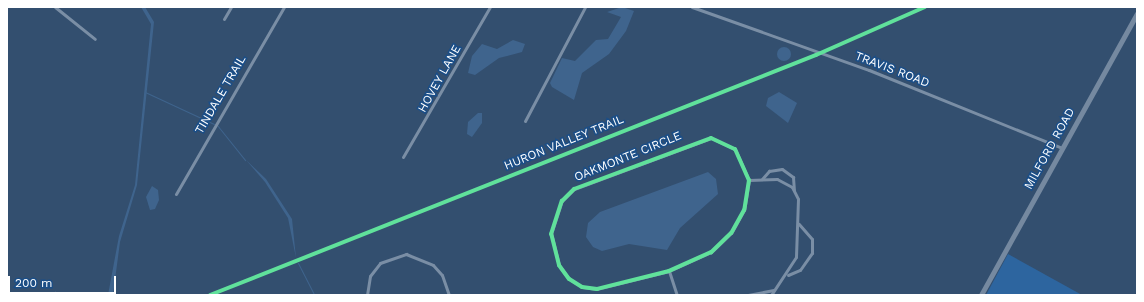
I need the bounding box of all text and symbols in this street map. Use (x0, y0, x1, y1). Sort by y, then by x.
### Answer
street label: HOVEY LANE (415, 42, 465, 116)
street label: TRAVIS ROAD (853, 49, 931, 91)
street label: TINDALE TRAIL (193, 53, 249, 137)
street label: MILFORD ROAD (1022, 106, 1078, 192)
street label: HURON VALLEY TRAIL (502, 112, 626, 174)
street label: OAKMONTE CIRCLE (572, 129, 684, 185)
scale bar (10, 268, 118, 294)
text: 200 m (15, 276, 52, 290)

